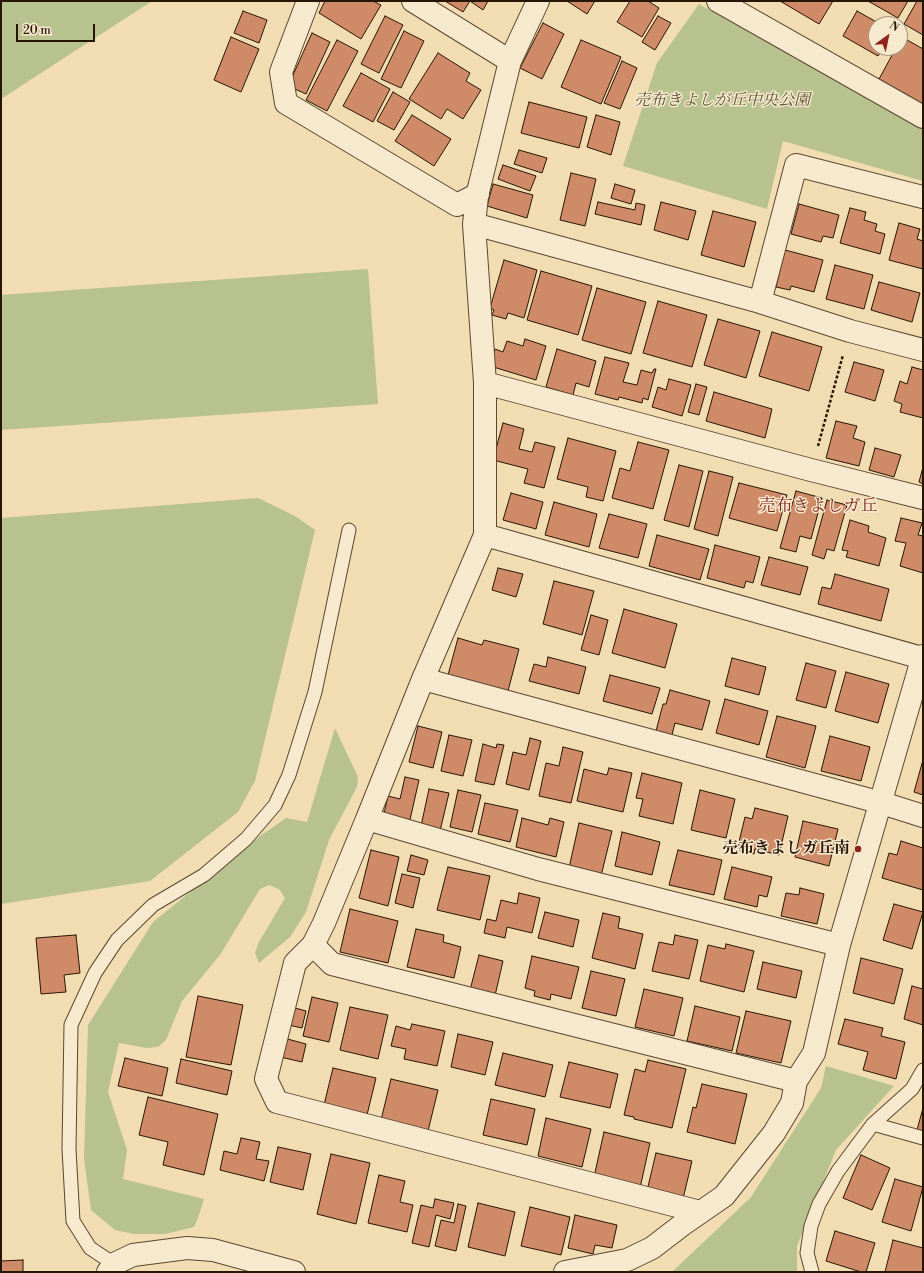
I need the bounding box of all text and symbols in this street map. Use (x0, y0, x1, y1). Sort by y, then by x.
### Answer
scale bar (18, 16, 97, 42)
north arrow (868, 16, 908, 56)
text: N (887, 19, 901, 35)
text: 20 m (23, 23, 51, 38)
park label: 売布きよしが丘中央公園 (634, 91, 810, 111)
district label: 売布きよしガ丘 (759, 497, 877, 517)
place label: 売布きよしガ丘南 (722, 839, 850, 859)
marker: 売布きよしガ丘南 (853, 844, 863, 854)

